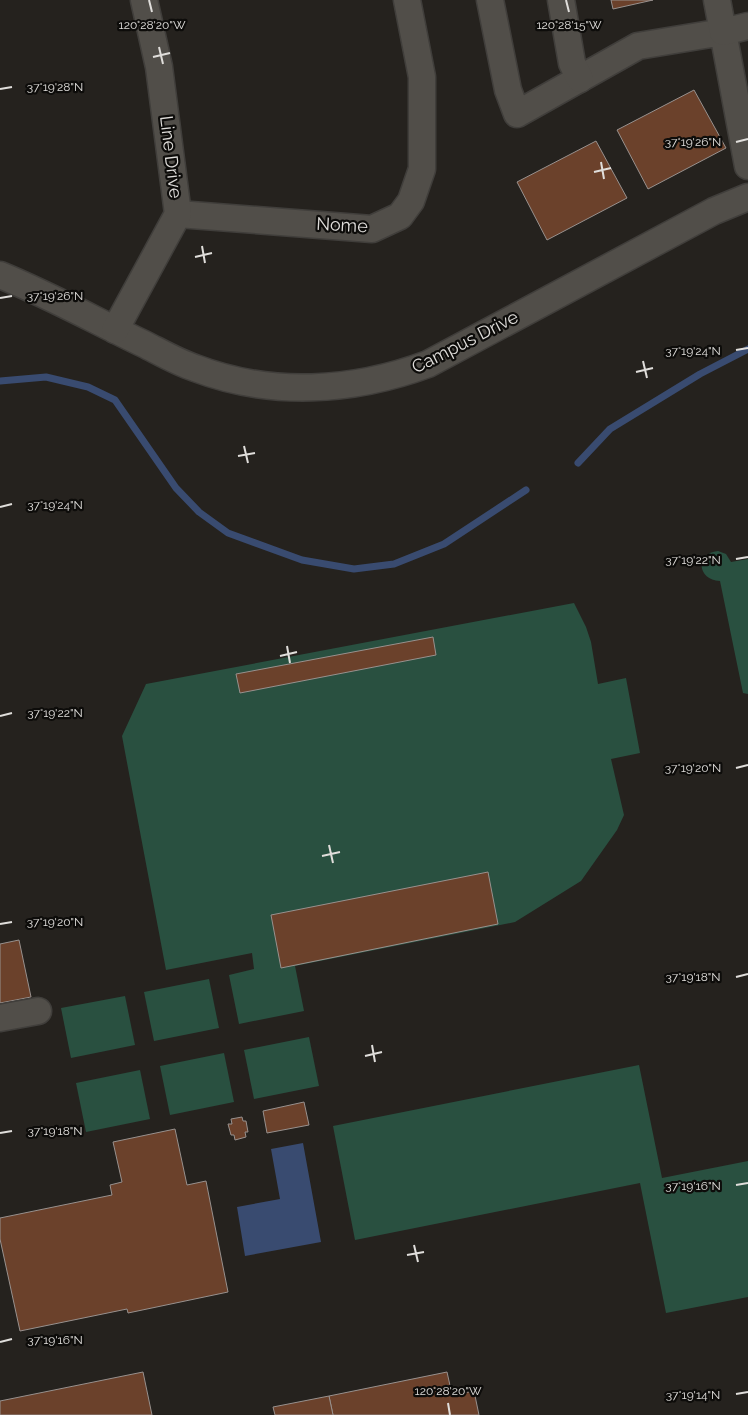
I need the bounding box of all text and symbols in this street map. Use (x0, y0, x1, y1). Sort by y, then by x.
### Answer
text: 120°28'20"W (119, 18, 186, 32)
text: 120°28'15"W (536, 18, 602, 32)
text: 37°19'28"N (27, 80, 83, 94)
street label: Line Drive (156, 114, 187, 200)
text: 37°19'26"N (665, 135, 721, 149)
street label: Nome (316, 213, 369, 236)
text: 37°19'26"N (27, 289, 83, 303)
street label: Campus Drive (408, 306, 522, 377)
text: 37°19'24"N (665, 344, 721, 358)
text: 37°19'24"N (27, 498, 83, 512)
text: 37°19'22"N (665, 553, 721, 567)
text: 37°19'22"N (27, 706, 83, 720)
text: 37°19'20"N (665, 761, 721, 775)
text: 37°19'20"N (27, 915, 83, 929)
text: 37°19'18"N (665, 970, 721, 984)
text: 37°19'18"N (27, 1124, 83, 1138)
text: 37°19'16"N (665, 1179, 721, 1193)
text: 37°19'16"N (27, 1333, 83, 1347)
text: 120°28'20"W (415, 1384, 482, 1398)
text: 37°19'14"N (666, 1388, 720, 1402)

